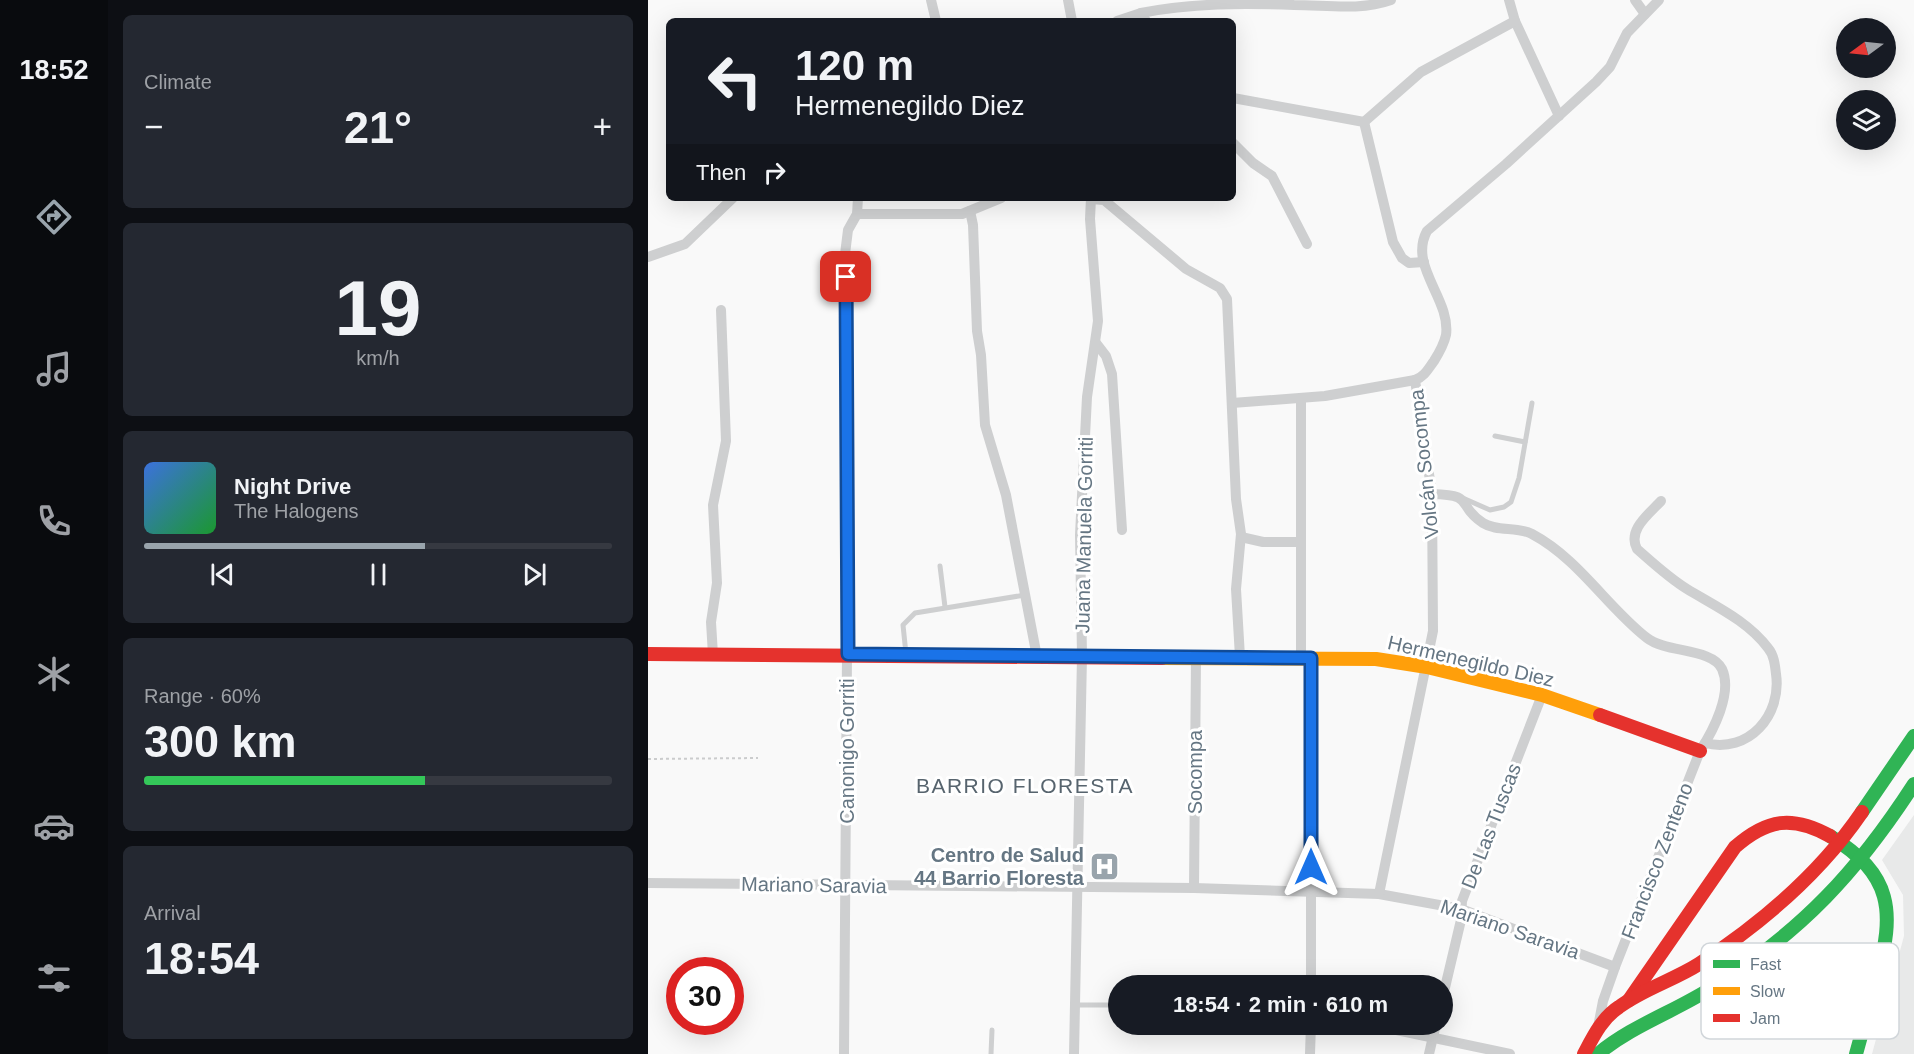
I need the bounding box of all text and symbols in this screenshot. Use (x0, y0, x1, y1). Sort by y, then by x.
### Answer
north arrow (1836, 18, 1896, 78)
map controls (1836, 18, 1896, 150)
icon: left (696, 42, 774, 120)
text: 120 m (795, 42, 914, 89)
text: 18:52 (19, 55, 89, 85)
text: Climate (144, 71, 212, 93)
button: layers (1836, 90, 1896, 150)
text: Hermenegildo Diez (795, 91, 1025, 121)
text: 21° (344, 102, 412, 153)
text: − (144, 108, 163, 145)
text: + (593, 108, 612, 145)
icon: right (758, 156, 791, 189)
text: Then (696, 160, 746, 185)
icon: directions (33, 196, 75, 238)
pin (820, 251, 871, 302)
icon: arrive (829, 260, 862, 293)
text: 19 (335, 264, 421, 352)
text: km/h (356, 347, 400, 369)
icon: music (33, 348, 75, 390)
street label: Volcán Socompa (1405, 387, 1443, 540)
street label: Juana Manuela Gorriti (1071, 436, 1097, 634)
text: Night Drive (234, 474, 351, 499)
icon: phone (33, 500, 75, 542)
text: The Halogens (234, 500, 359, 522)
icon: previous (206, 558, 239, 591)
icon: pause (362, 558, 395, 591)
icon: next (518, 558, 551, 591)
street label: Hermenegildo Diez (1386, 631, 1556, 691)
icon: climate (33, 653, 75, 695)
street label: Canonigo Gorriti (836, 678, 858, 824)
text: Range · 60% (144, 685, 261, 707)
text: 300 km (144, 716, 297, 767)
street label: Socompa (1184, 729, 1206, 814)
street label: De Las Tuscas (1457, 760, 1525, 892)
district label: BARRIO FLORESTA (916, 774, 1134, 797)
street label: Francisco Zenteno (1617, 780, 1697, 942)
icon: car (33, 805, 75, 847)
position arrow (1279, 835, 1343, 899)
place label: Centro de Salud 44 Barrio Floresta (914, 844, 1085, 889)
hospital icon: Centro de Salud 44 Barrio Floresta (1089, 850, 1121, 882)
street label: Mariano Saravia (741, 873, 888, 897)
street label: Mariano Saravia (1438, 895, 1583, 963)
text: Arrival (144, 902, 201, 924)
text: 18:54 (144, 933, 259, 984)
legend (1701, 943, 1899, 1039)
text: Fast (1750, 956, 1782, 973)
icon: filters (33, 957, 75, 999)
speed limit sign: 30 (666, 957, 744, 1035)
text: Slow (1750, 983, 1785, 1000)
text: 18:54 · 2 min · 610 m (1173, 992, 1388, 1017)
text: Jam (1750, 1010, 1780, 1027)

